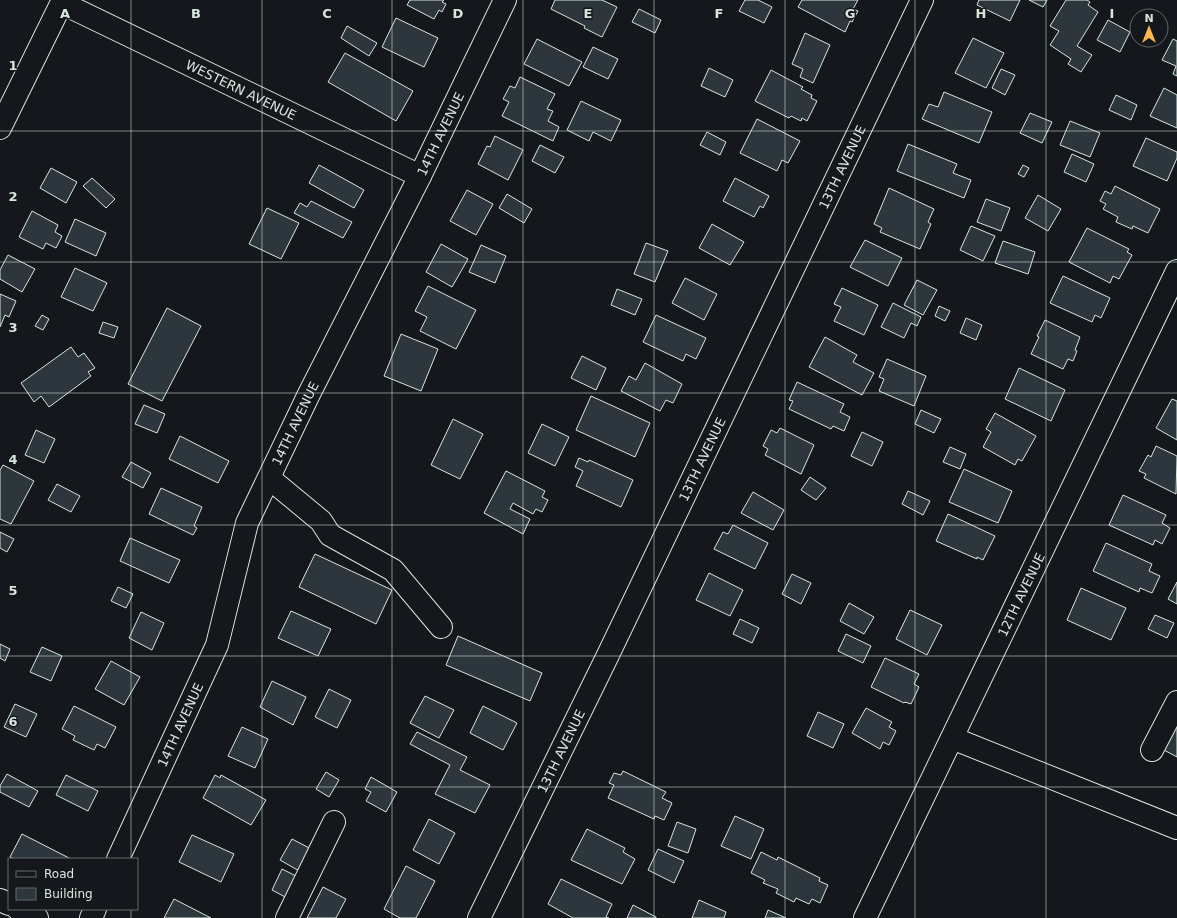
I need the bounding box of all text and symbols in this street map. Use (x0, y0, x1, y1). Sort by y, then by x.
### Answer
text: A (60, 6, 70, 21)
text: B (191, 6, 201, 21)
text: C (322, 6, 332, 21)
text: D (453, 6, 464, 21)
text: E (584, 6, 592, 21)
text: F (715, 6, 723, 21)
text: G (845, 6, 855, 21)
text: H (976, 6, 986, 21)
text: I (1110, 6, 1114, 21)
north arrow (1129, 8, 1169, 48)
text: N (1144, 12, 1154, 25)
street label: WESTERN AVENUE (183, 56, 299, 123)
text: 1 (8, 58, 18, 73)
street label: 14TH AVENUE (414, 90, 467, 178)
street label: 13TH AVENUE (815, 123, 868, 211)
text: 2 (8, 189, 18, 204)
text: 3 (8, 320, 18, 335)
street label: 14TH AVENUE (268, 379, 322, 468)
street label: 13TH AVENUE (675, 415, 728, 504)
text: 4 (8, 452, 18, 467)
street label: 12TH AVENUE (994, 550, 1047, 639)
text: 5 (8, 583, 18, 598)
street label: 14TH AVENUE (154, 680, 206, 769)
street label: 13TH AVENUE (534, 707, 588, 795)
text: 6 (8, 714, 18, 729)
legend (8, 858, 138, 910)
text: Road (44, 867, 74, 881)
text: Building (44, 887, 93, 901)

